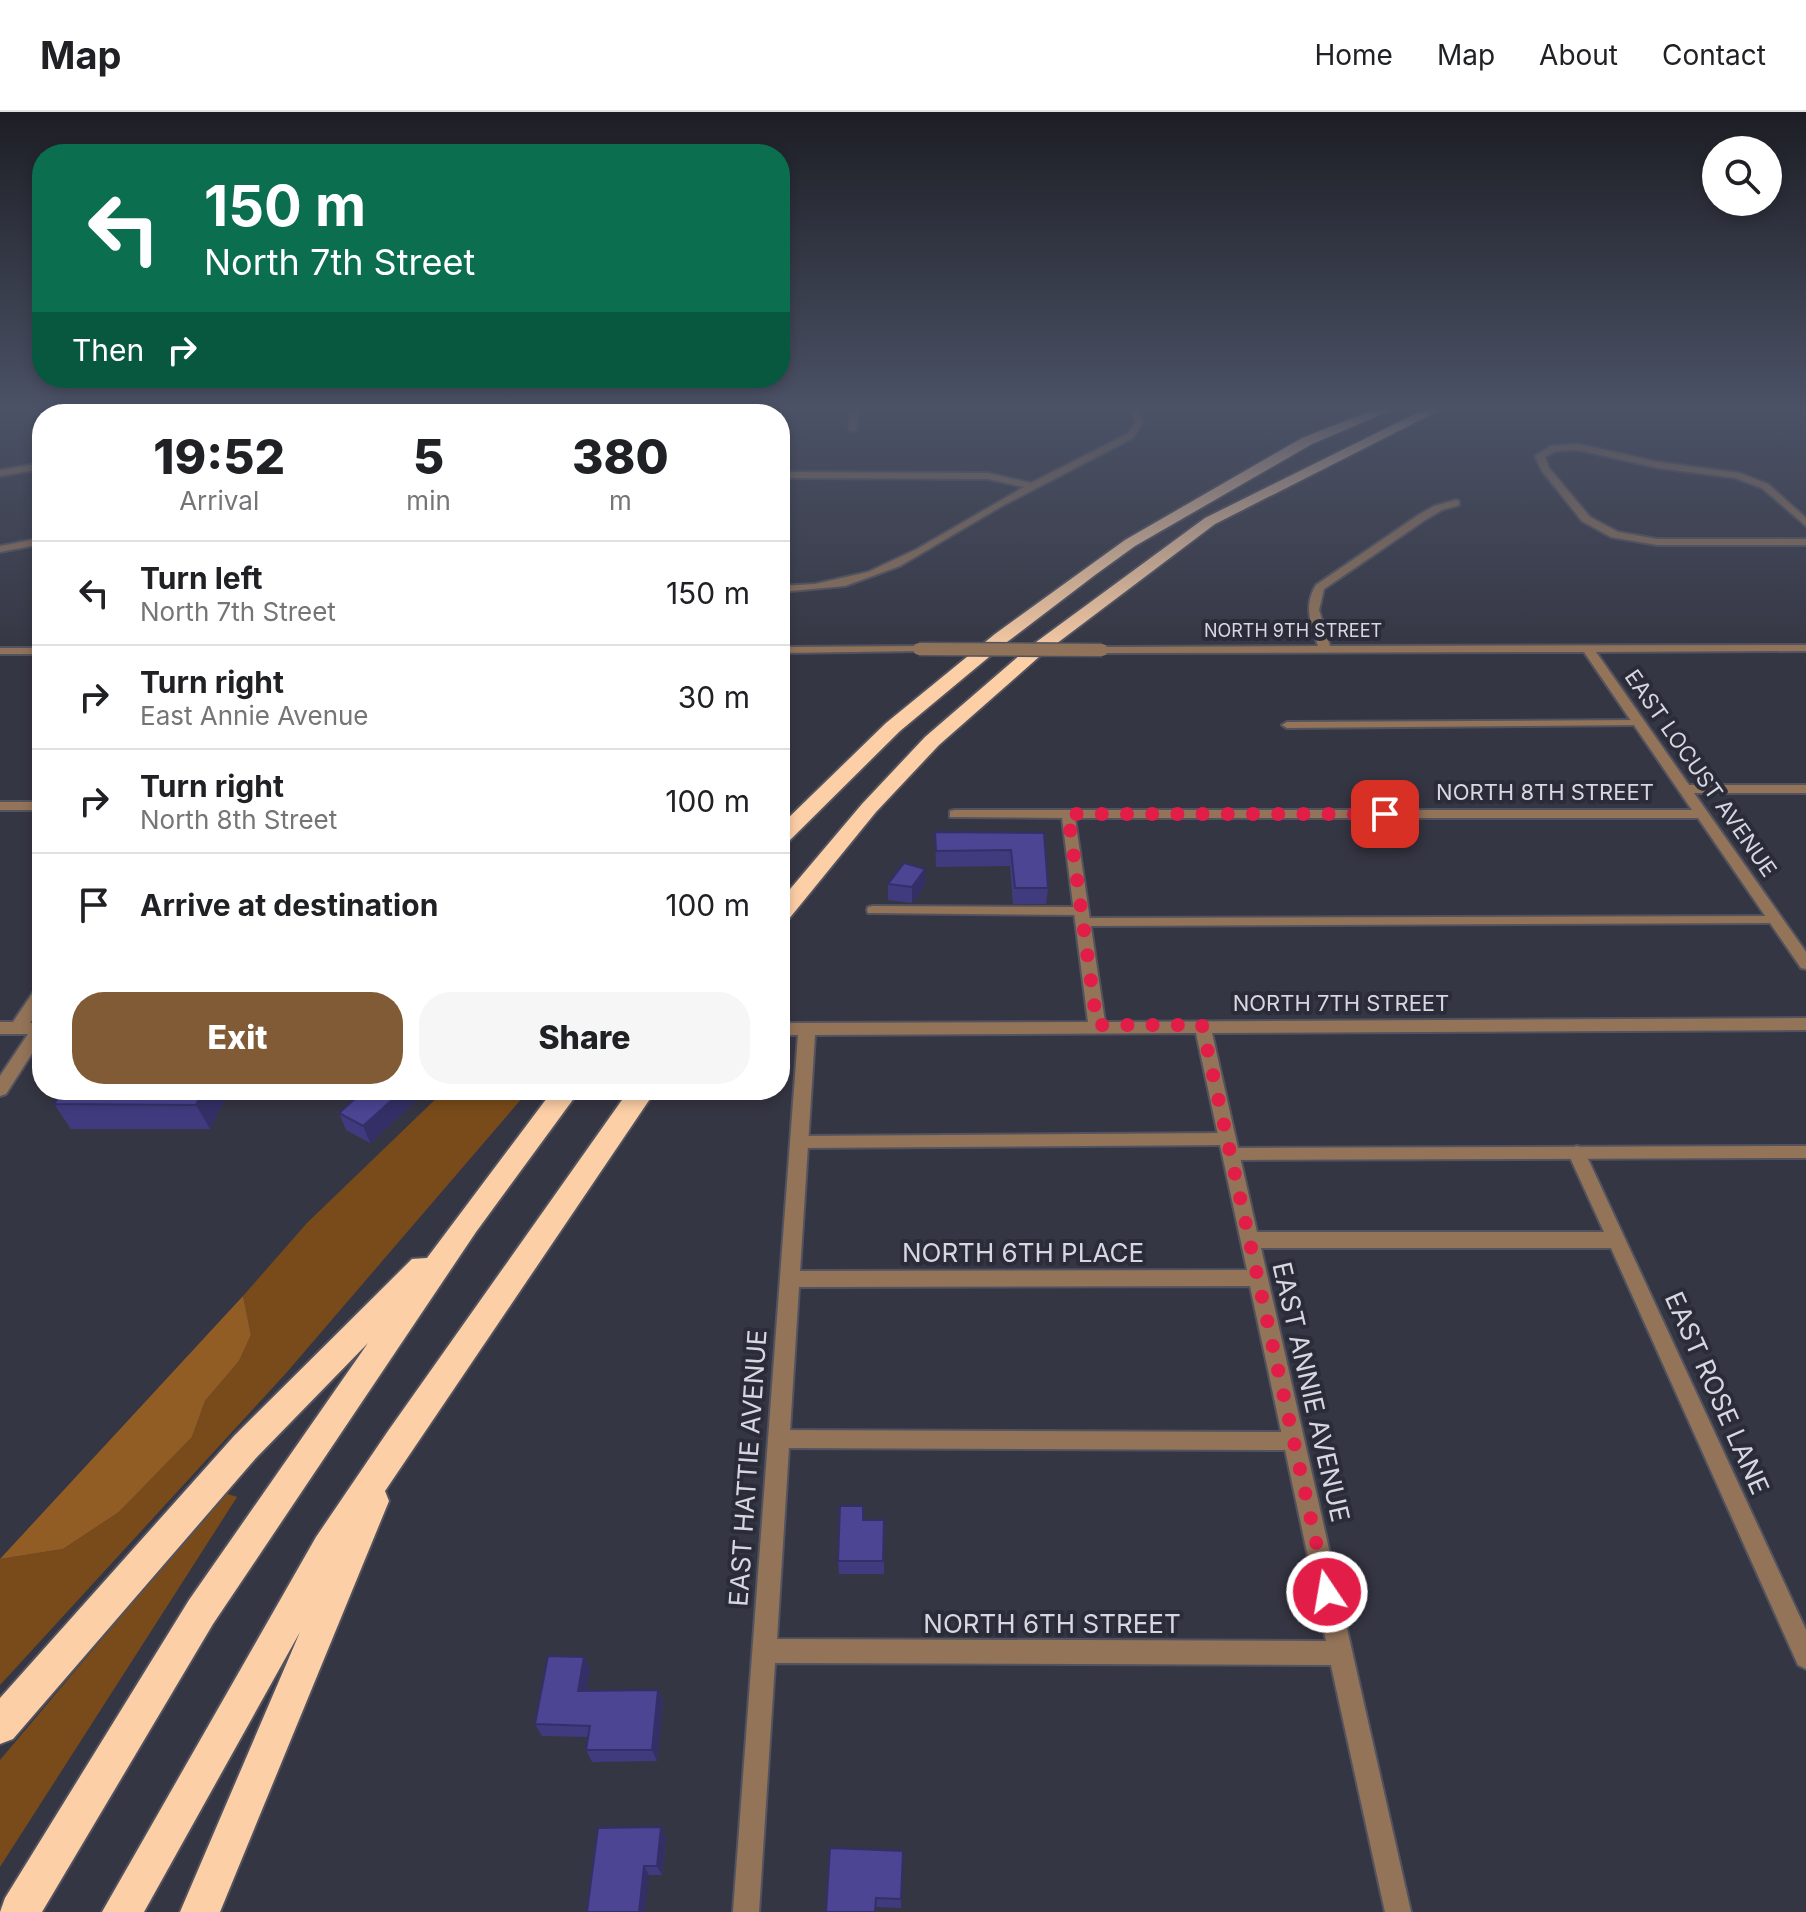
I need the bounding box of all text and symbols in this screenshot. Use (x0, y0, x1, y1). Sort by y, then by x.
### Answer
text: Map (40, 32, 121, 78)
text: Home (1314, 38, 1393, 72)
text: Map (1437, 38, 1495, 72)
text: About (1539, 38, 1618, 72)
text: Contact (1662, 38, 1766, 72)
map controls (1702, 136, 1782, 216)
button: search (1702, 136, 1782, 216)
text: 150 m (204, 172, 366, 240)
icon: left (72, 176, 176, 280)
text: North 7th Street (204, 240, 475, 284)
icon: right (160, 328, 204, 372)
text: Then (72, 332, 144, 368)
text: 19:52 (153, 427, 285, 486)
text: 5 (413, 427, 444, 486)
text: 380 (572, 427, 669, 486)
text: Arrival (179, 485, 259, 516)
text: min (406, 485, 451, 516)
text: m (609, 485, 632, 516)
text: Turn left (140, 560, 262, 596)
icon: left (72, 571, 116, 615)
text: 150 m (666, 575, 750, 611)
text: North 7th Street (140, 596, 336, 627)
street label: NORTH 9TH STREET (1204, 620, 1382, 641)
text: Turn right (140, 664, 284, 700)
street label: EAST LOCUST AVENUE (1620, 664, 1782, 882)
icon: right (72, 675, 116, 719)
text: 30 m (678, 679, 750, 715)
text: East Annie Avenue (140, 700, 369, 731)
text: Turn right (140, 768, 284, 804)
icon: right (72, 779, 116, 823)
street label: NORTH 8TH STREET (1436, 779, 1654, 805)
pin (1351, 780, 1419, 848)
text: 100 m (665, 783, 750, 819)
icon: arrive (1363, 792, 1407, 836)
text: North 8th Street (140, 804, 337, 835)
icon: arrive (72, 883, 116, 927)
text: Arrive at destination (140, 887, 438, 923)
text: 100 m (665, 887, 750, 923)
street label: NORTH 7TH STREET (1233, 990, 1449, 1016)
button: Exit (72, 992, 403, 1084)
button: Share (419, 992, 750, 1084)
street label: NORTH 6TH PLACE (902, 1237, 1144, 1268)
street label: EAST ANNIE AVENUE (1267, 1259, 1356, 1525)
street label: EAST ROSE LANE (1659, 1287, 1776, 1499)
street label: EAST HATTIE AVENUE (722, 1329, 773, 1607)
position arrow (1285, 1550, 1369, 1634)
street label: NORTH 6TH STREET (923, 1608, 1181, 1639)

